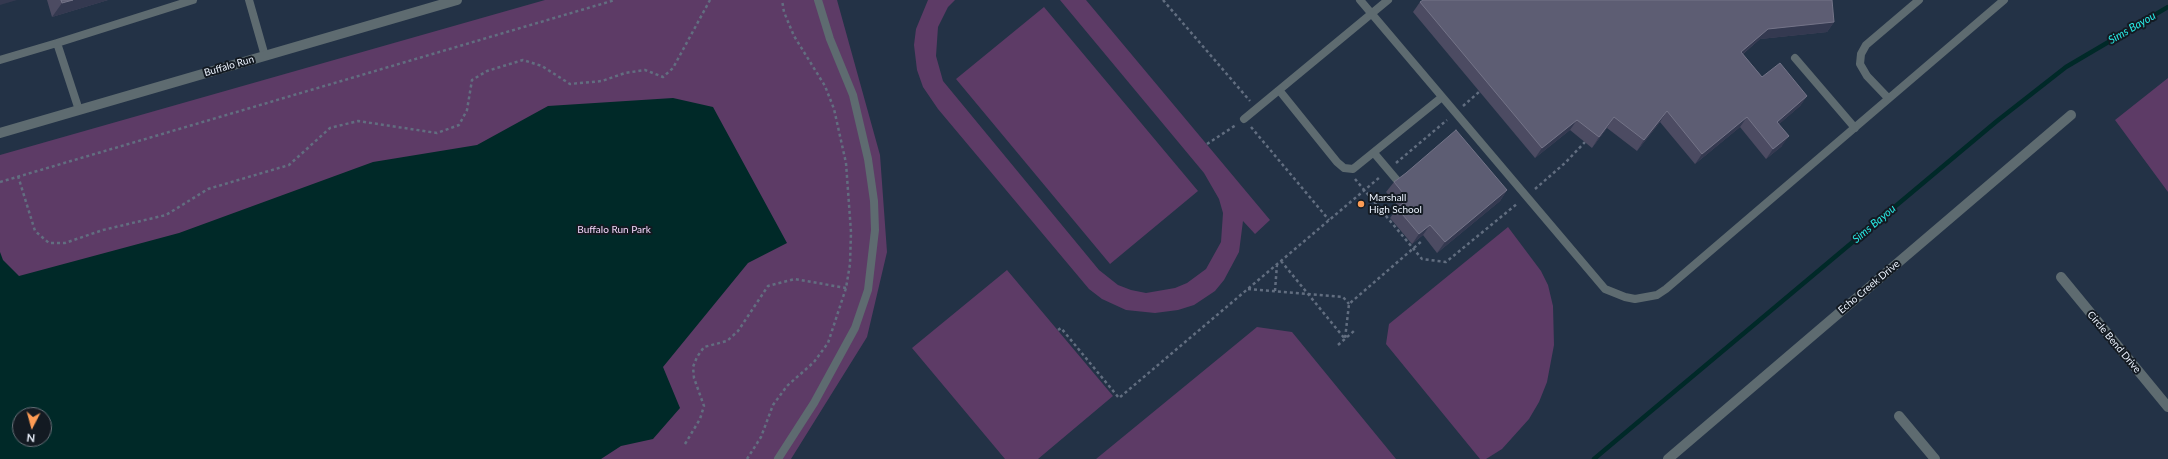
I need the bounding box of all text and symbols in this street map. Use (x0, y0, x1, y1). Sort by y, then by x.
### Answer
water label: Sims Bayou (2106, 9, 2158, 47)
street label: Buffalo Run (203, 53, 255, 79)
place label: Marshall High School (1369, 192, 1422, 216)
marker: Marshall High School (1356, 199, 1366, 209)
water label: Sims Bayou (1850, 202, 1898, 246)
park label: Buffalo Run Park (577, 224, 651, 236)
street label: Echo Creek Drive (1836, 258, 1902, 316)
street label: Circle Bend Drive (2085, 309, 2143, 375)
north arrow (12, 407, 52, 447)
text: N (26, 432, 36, 445)

